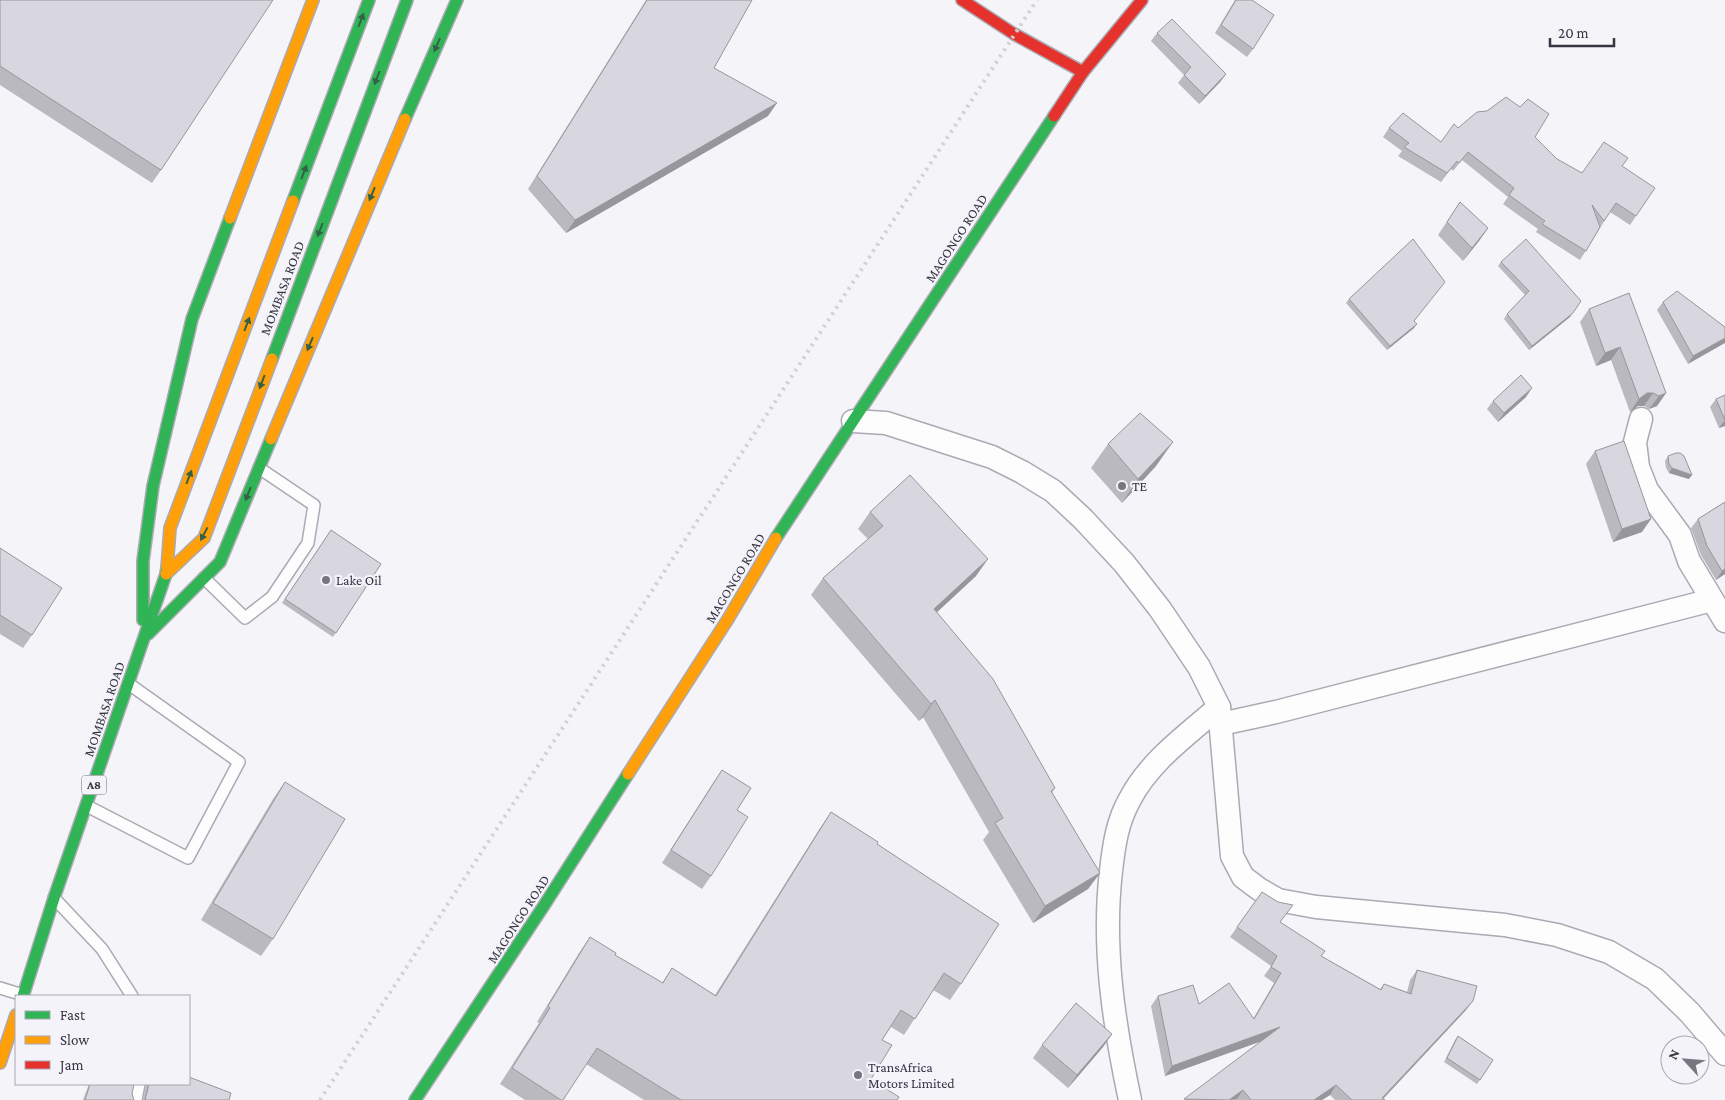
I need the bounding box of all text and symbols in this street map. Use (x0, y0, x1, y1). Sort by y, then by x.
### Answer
one-way arrow (358, 13, 365, 28)
scale bar (1550, 15, 1614, 47)
text: 20 m (1558, 25, 1589, 41)
one-way arrow (433, 38, 441, 52)
one-way arrow (373, 71, 381, 86)
one-way arrow (301, 165, 308, 180)
one-way arrow (368, 187, 376, 201)
street label: MAGONGO ROAD (922, 191, 990, 285)
one-way arrow (316, 223, 324, 238)
street label: MOMBASA ROAD (257, 239, 307, 337)
one-way arrow (243, 317, 251, 332)
one-way arrow (306, 337, 314, 352)
one-way arrow (258, 375, 266, 389)
one-way arrow (186, 469, 193, 484)
place label: TE (1132, 478, 1148, 494)
marker: TE (1116, 480, 1128, 492)
one-way arrow (244, 487, 252, 502)
one-way arrow (200, 526, 208, 541)
street label: MAGONGO ROAD (702, 530, 768, 626)
place label: Lake Oil (336, 572, 382, 588)
marker: Lake Oil (320, 574, 332, 586)
street label: MOMBASA ROAD (80, 659, 128, 759)
road number: A8 (82, 776, 106, 794)
street label: MAGONGO ROAD (484, 872, 552, 966)
legend (15, 995, 190, 1085)
text: Fast (60, 1007, 86, 1023)
text: Slow (60, 1032, 90, 1048)
north arrow (1660, 1035, 1710, 1085)
text: N (1664, 1046, 1683, 1062)
text: Jam (58, 1057, 83, 1074)
place label: TransAfrica Motors Limited (868, 1059, 955, 1091)
marker: TransAfrica Motors Limited (852, 1069, 864, 1081)

